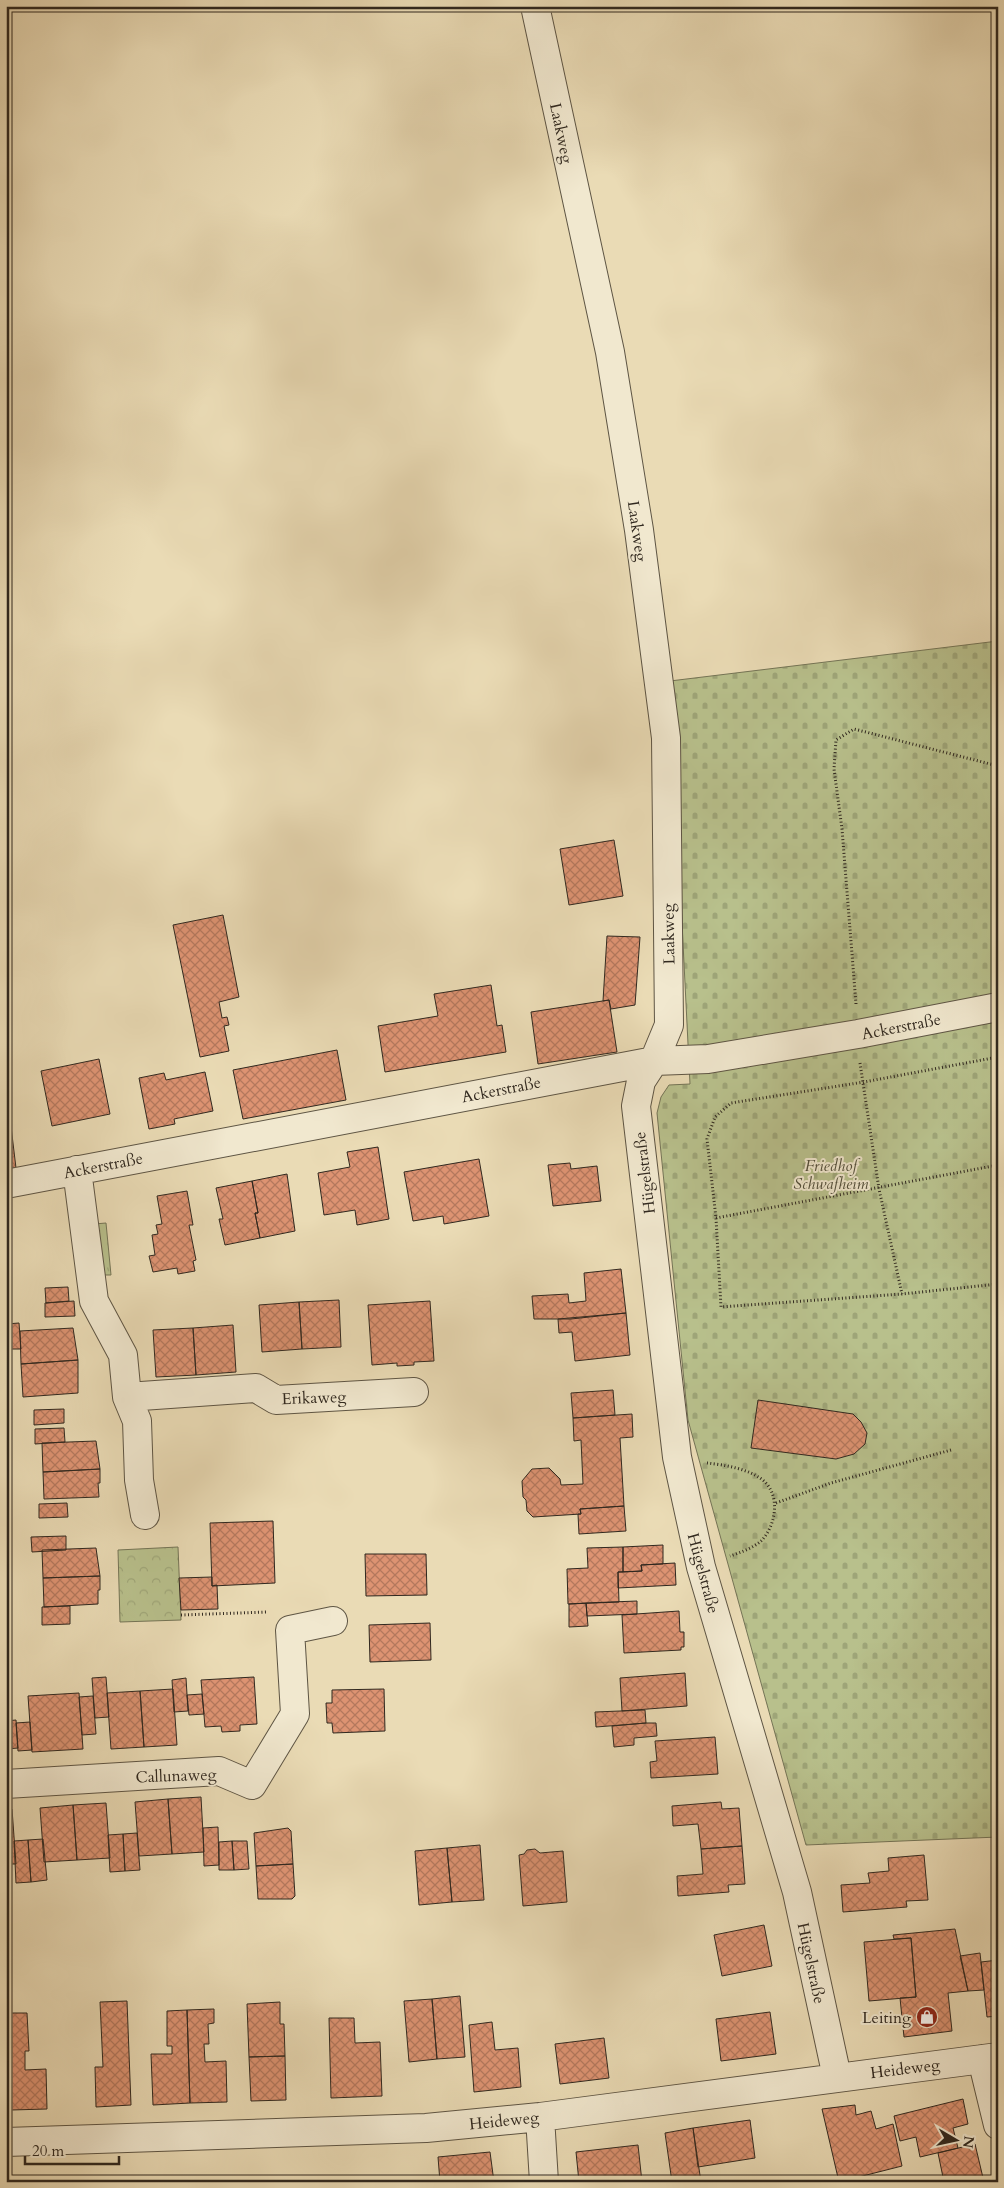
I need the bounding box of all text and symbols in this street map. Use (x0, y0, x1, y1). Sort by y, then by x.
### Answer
street label: Laakweg (544, 101, 578, 165)
street label: Laakweg (622, 499, 652, 563)
street label: Laakweg (657, 903, 681, 965)
street label: Ackerstraße (860, 1009, 943, 1045)
street label: Ackerstraße (460, 1072, 543, 1108)
street label: Hügelstraße (629, 1131, 661, 1215)
street label: Ackerstraße (62, 1148, 145, 1184)
park label: Friedhof Schwafheim (793, 1155, 869, 1195)
street label: Erikaweg (281, 1386, 347, 1410)
street label: Hügelstraße (682, 1531, 724, 1616)
street label: Callunaweg (135, 1764, 217, 1788)
street label: Hügelstraße (792, 1921, 830, 2006)
shop icon: Leiting (915, 2005, 939, 2029)
place label: Leiting (862, 2007, 911, 2029)
street label: Heideweg (869, 2054, 941, 2084)
street label: Heideweg (468, 2106, 540, 2136)
north arrow (932, 2116, 982, 2166)
scale bar (25, 2133, 119, 2165)
text: N (958, 2134, 979, 2149)
text: 20 m (32, 2141, 64, 2161)

